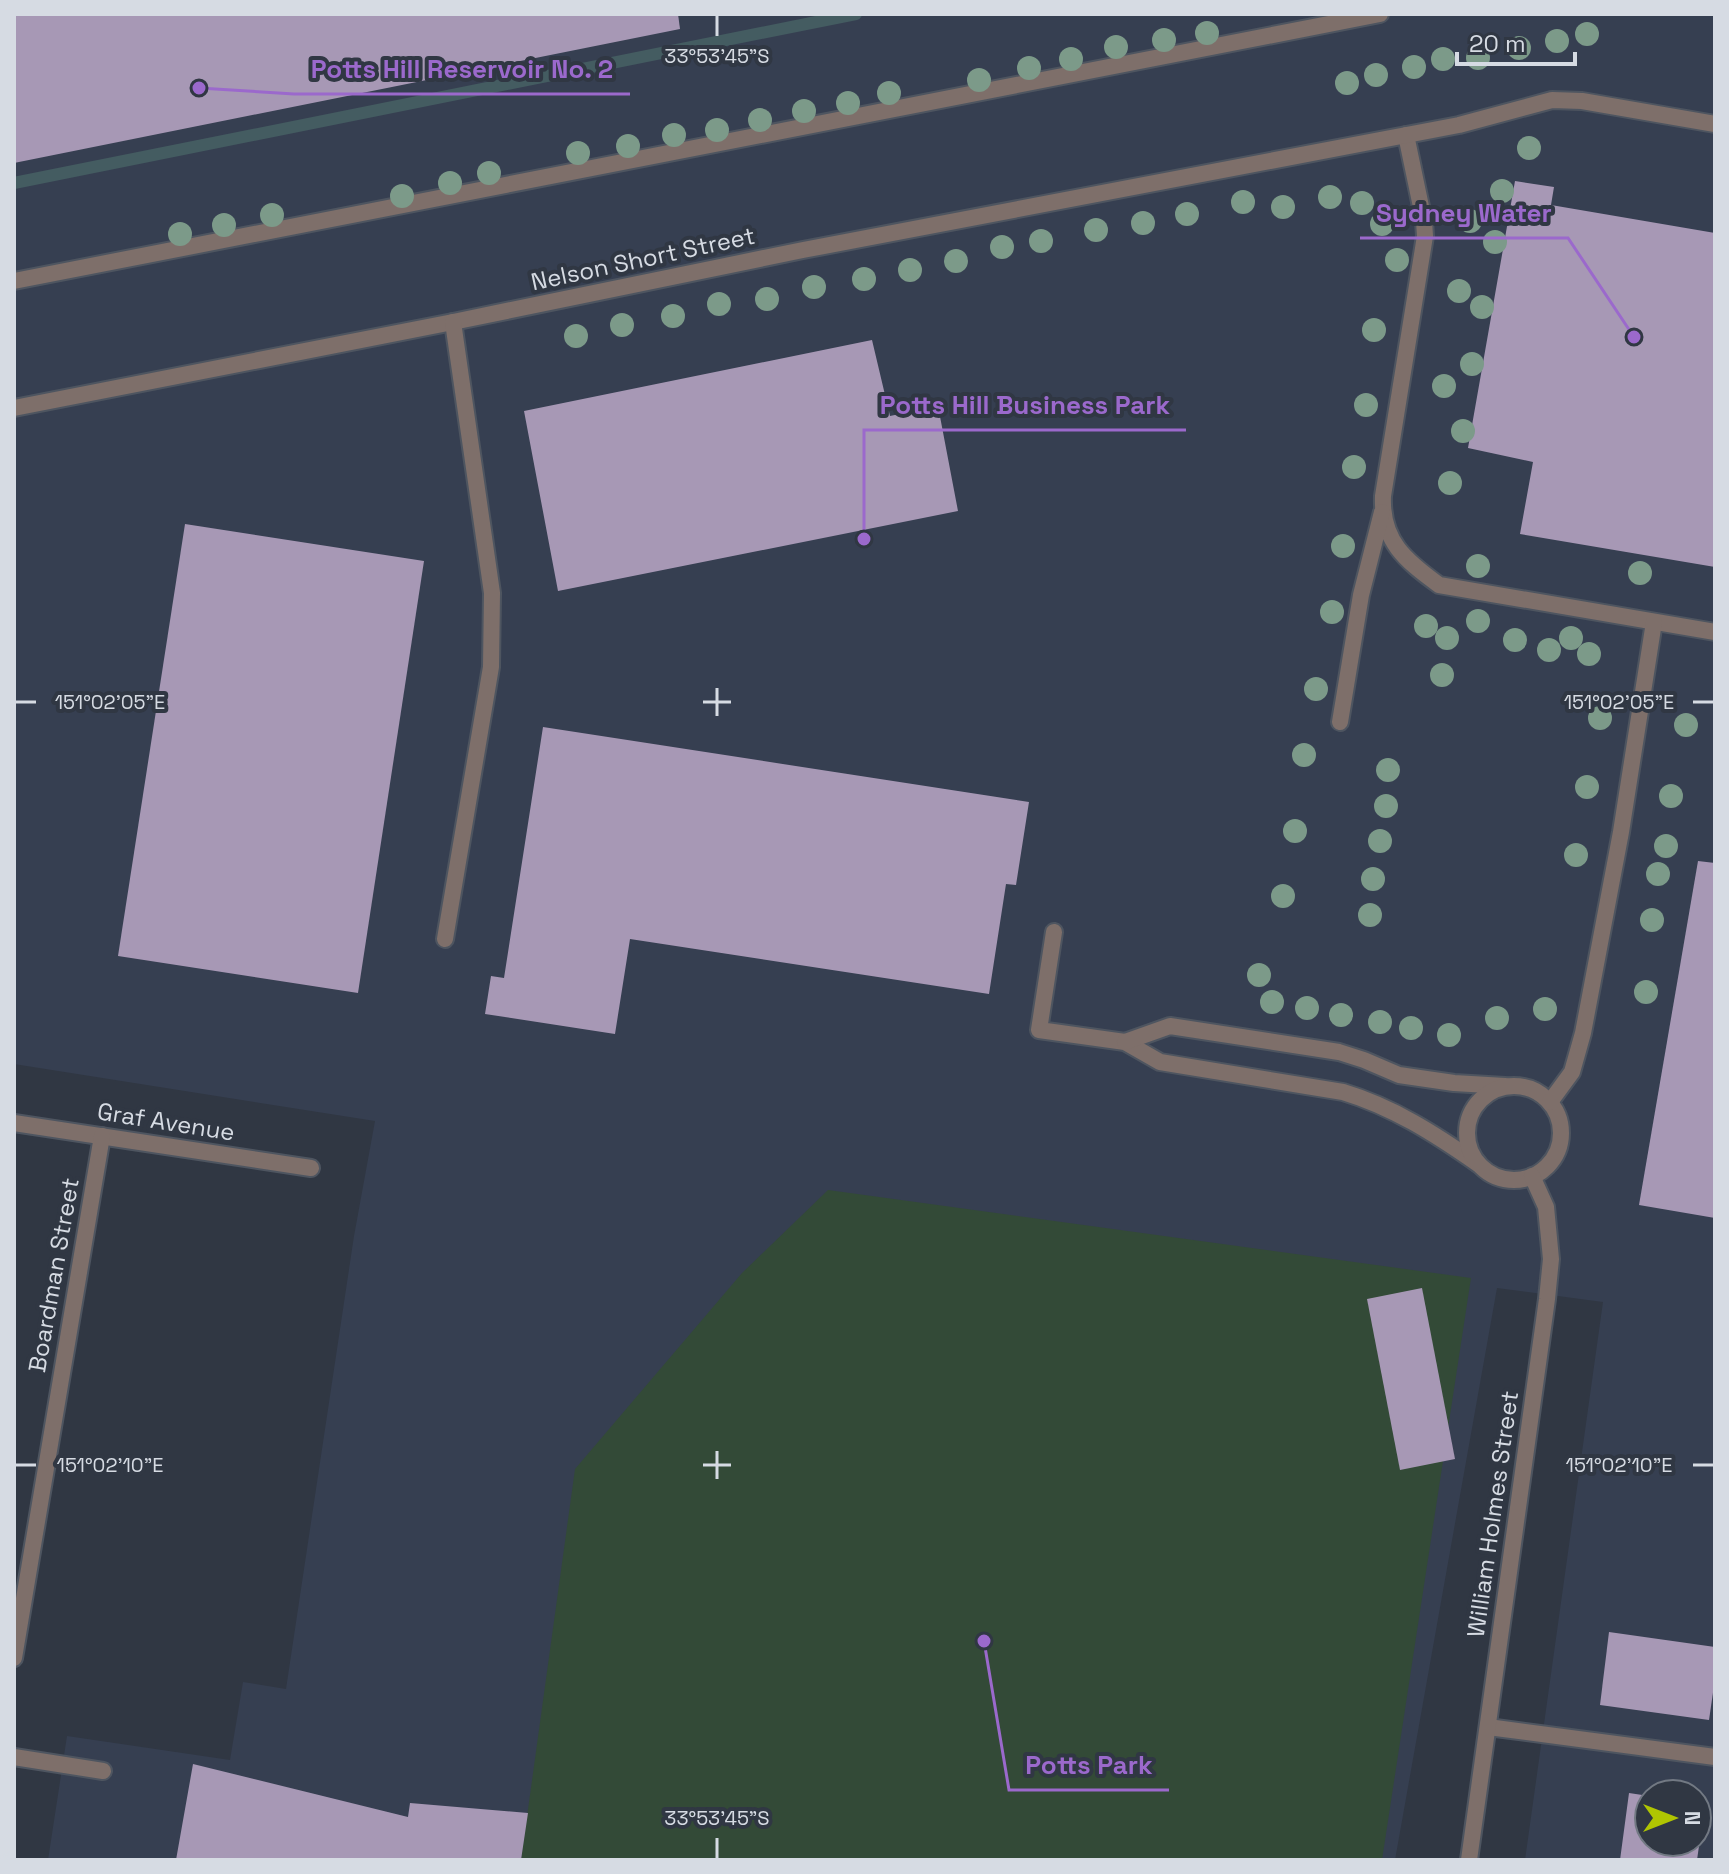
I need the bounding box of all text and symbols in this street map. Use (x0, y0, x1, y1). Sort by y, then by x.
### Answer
scale bar (1457, 16, 1575, 66)
text: 20 m (1469, 28, 1526, 59)
text: 33°53'45"S (664, 43, 770, 69)
callout: Potts Hill Reservoir No. 2 (294, 44, 630, 94)
text: Potts Hill Reservoir No. 2 (311, 52, 613, 86)
callout: Sydney Water (1360, 188, 1568, 238)
text: Sydney Water (1376, 196, 1552, 230)
street label: Nelson Short Street (528, 220, 758, 297)
callout: Potts Hill Business Park (864, 380, 1186, 430)
text: Potts Hill Business Park (880, 388, 1171, 422)
text: 151°02'05"E (55, 689, 165, 715)
text: 151°02'05"E (1564, 689, 1674, 715)
street label: Graf Avenue (95, 1095, 237, 1148)
street label: Boardman Street (21, 1175, 86, 1375)
street label: William Holmes Street (1460, 1389, 1525, 1639)
text: 151°02'10"E (57, 1452, 163, 1478)
text: 151°02'10"E (1566, 1452, 1672, 1478)
callout: Potts Park (1009, 1740, 1169, 1790)
text: Potts Park (1025, 1748, 1153, 1782)
north arrow (1633, 1778, 1713, 1858)
text: 33°53'45"S (664, 1805, 770, 1831)
text: N (1679, 1811, 1707, 1825)

